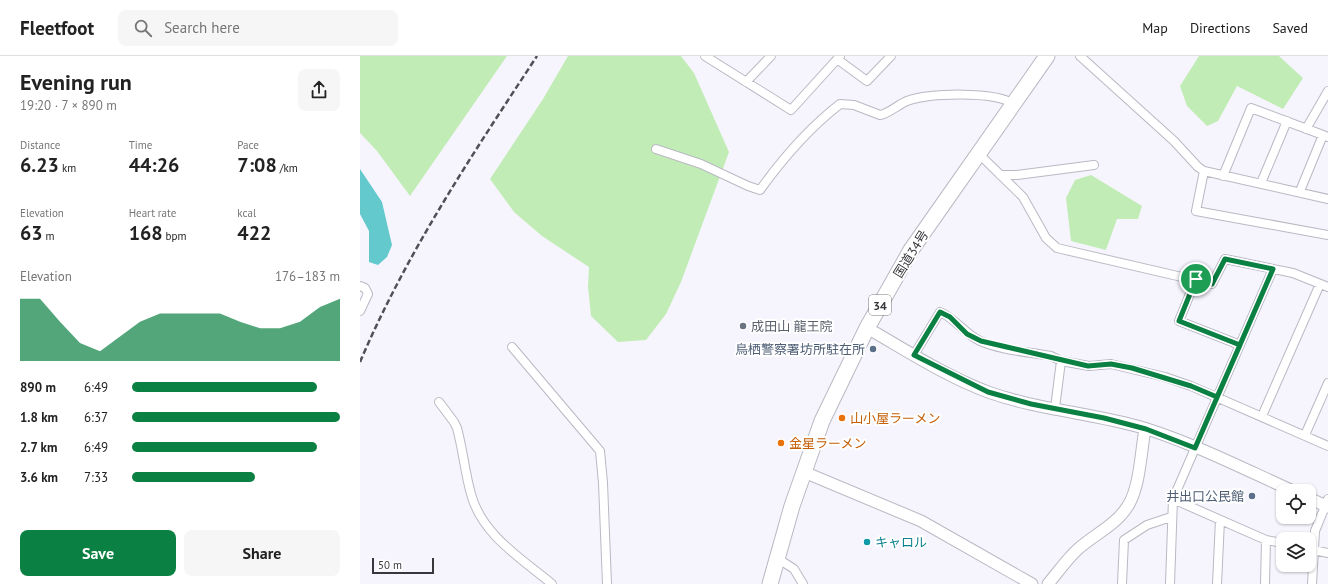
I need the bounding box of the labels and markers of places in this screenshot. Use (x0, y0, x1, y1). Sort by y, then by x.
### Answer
pin (1179, 262, 1213, 296)
place label: 成田山 龍王院 (751, 318, 832, 335)
marker: 成田山 龍王院 (738, 321, 748, 331)
place label: 鳥栖警察署坊所駐在所 (735, 341, 865, 358)
marker: 鳥栖警察署坊所駐在所 (868, 344, 878, 354)
place label: 山小屋ラーメン (850, 410, 940, 427)
marker: 山小屋ラーメン (837, 413, 847, 423)
place label: 金星ラーメン (789, 435, 866, 452)
marker: 金星ラーメン (776, 438, 786, 448)
place label: 井出口公民館 (1166, 488, 1244, 505)
marker: 井出口公民館 (1247, 491, 1257, 501)
place label: キャロル (875, 534, 927, 551)
marker: キャロル (862, 537, 872, 547)

